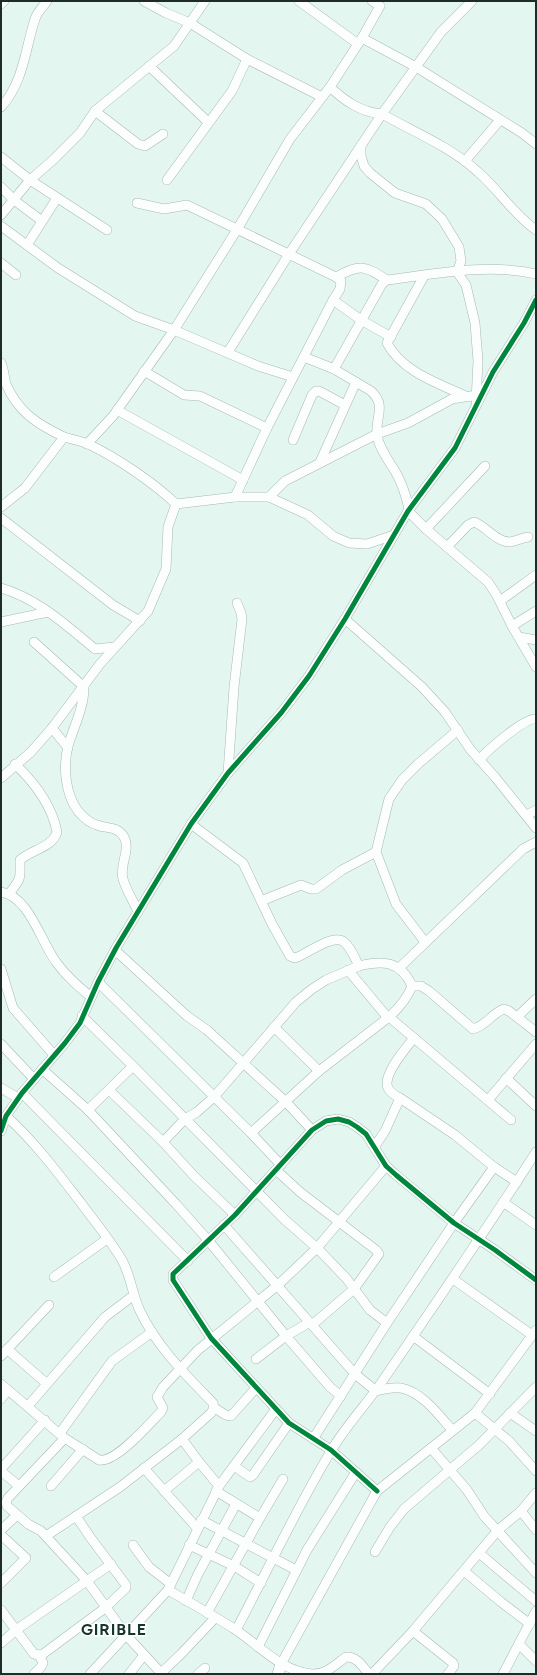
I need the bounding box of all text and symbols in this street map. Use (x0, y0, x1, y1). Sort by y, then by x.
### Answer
district label: GIRIBLE (81, 1620, 147, 1639)

